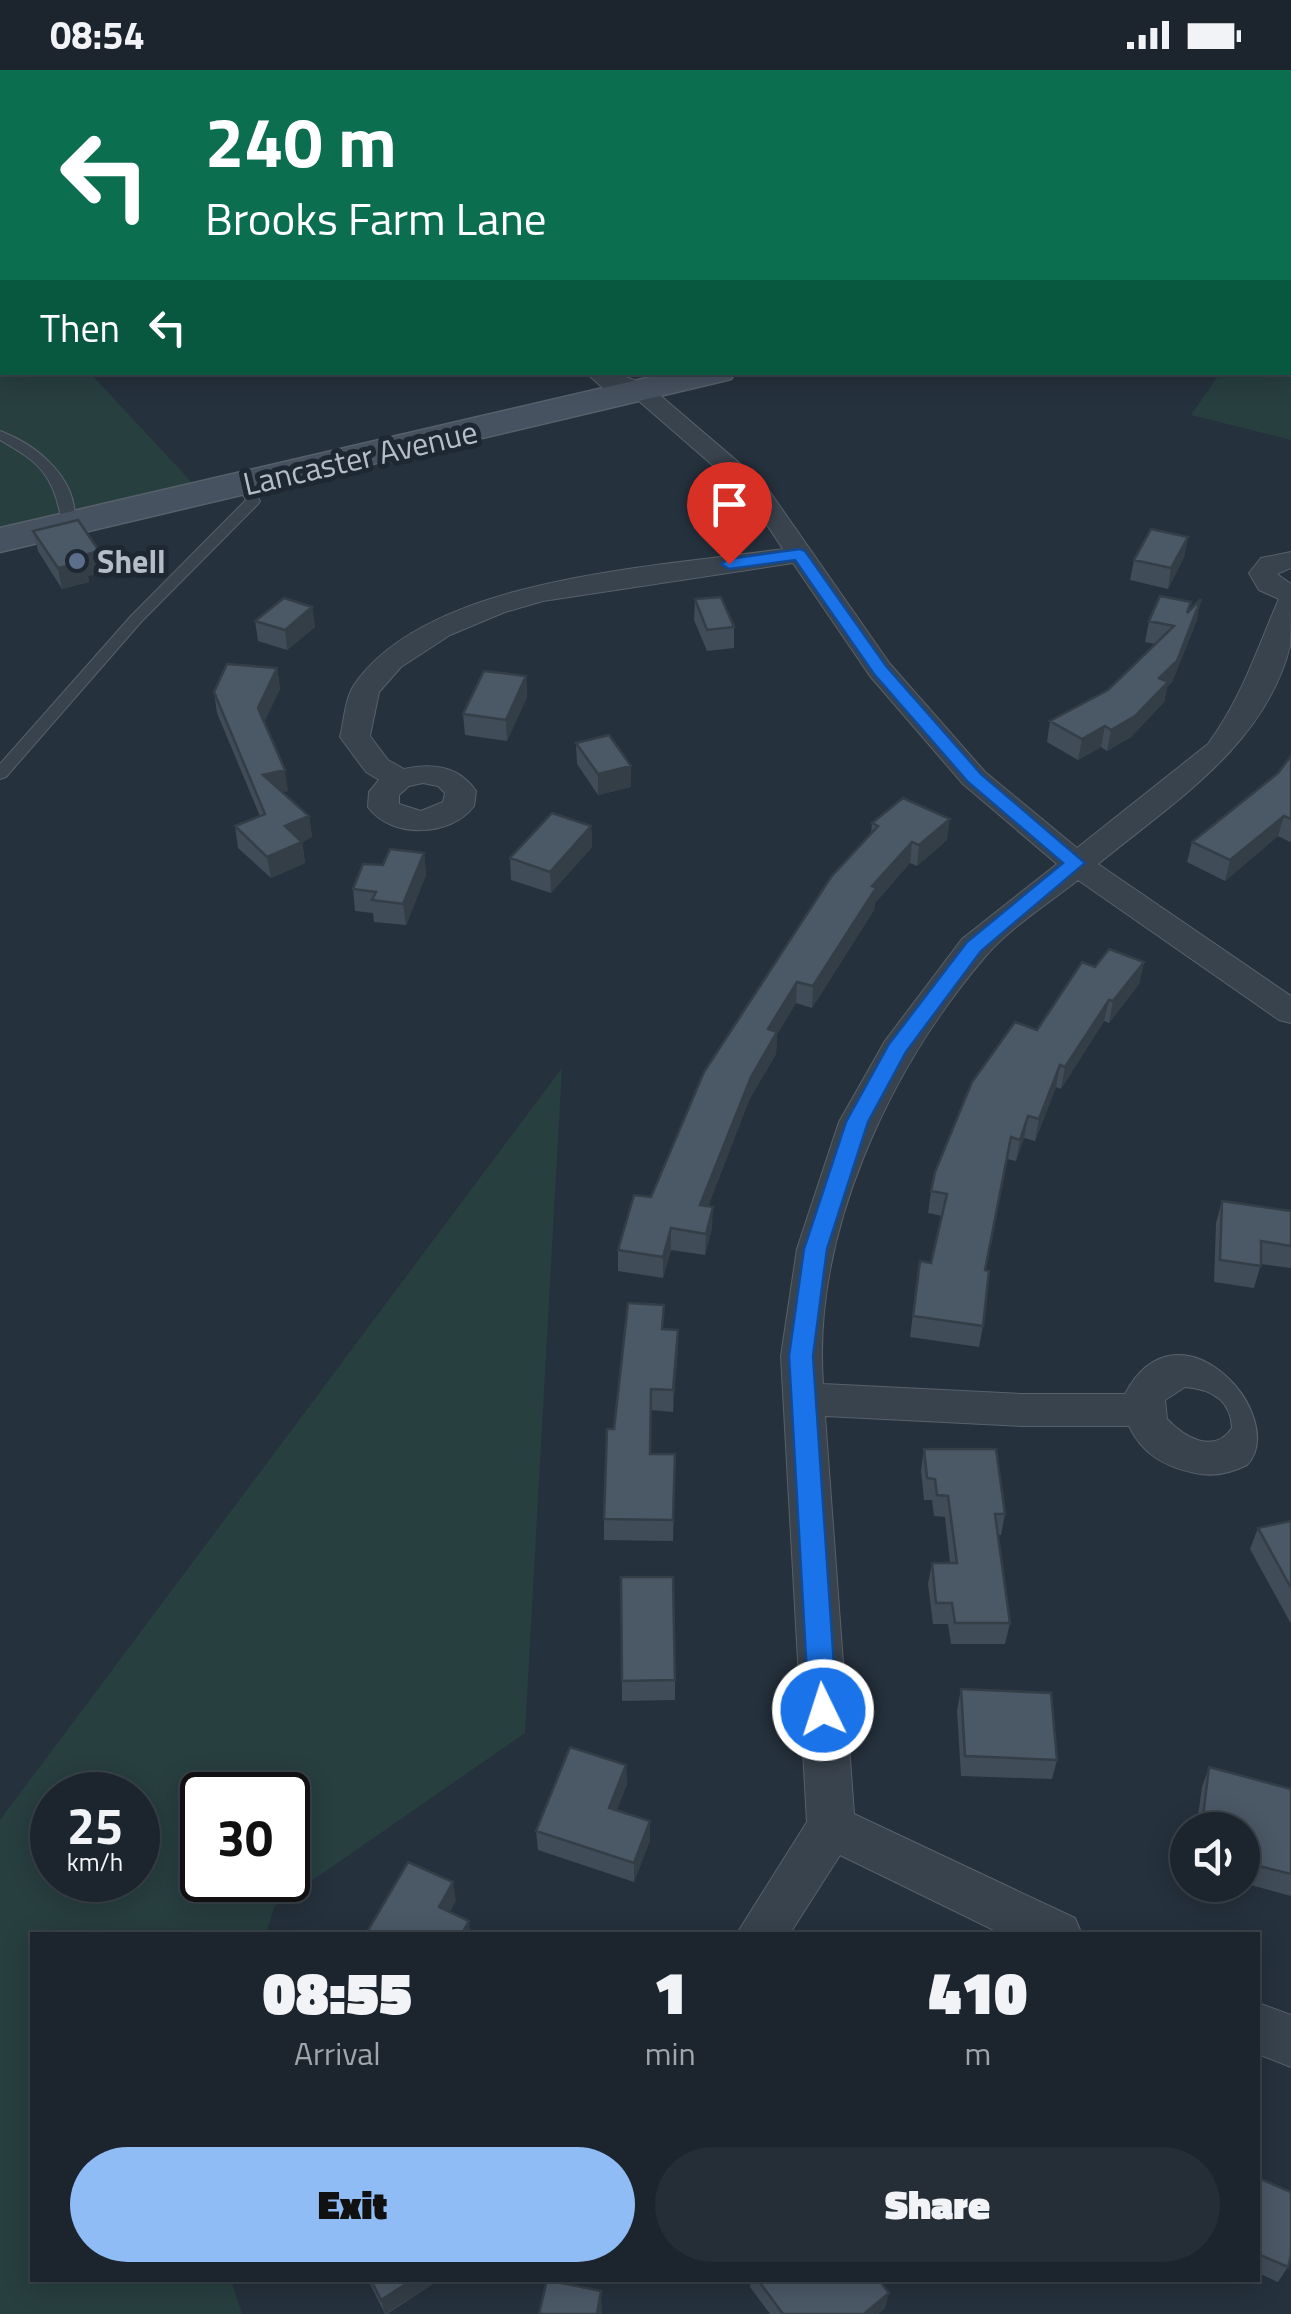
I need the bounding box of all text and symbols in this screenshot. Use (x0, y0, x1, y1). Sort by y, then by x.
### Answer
text: 08:54 (50, 6, 145, 64)
text: 240 m (205, 88, 397, 194)
icon: left (40, 110, 170, 240)
text: Brooks Farm Lane (205, 184, 547, 252)
text: Then (40, 299, 120, 357)
icon: left (140, 300, 195, 355)
street label: Lancaster Avenue (238, 407, 482, 507)
pin (687, 462, 772, 565)
icon: arrive (702, 477, 757, 532)
place label: Shell (97, 537, 166, 585)
marker: Shell (66, 550, 88, 572)
position arrow (771, 1658, 875, 1762)
speed limit sign: 30 (180, 1772, 310, 1902)
text: 25 (67, 1787, 123, 1863)
map controls (1170, 1812, 1260, 1902)
button: sound (1170, 1812, 1260, 1902)
text: km/h (67, 1843, 123, 1881)
text: 08:55 (263, 1946, 412, 2037)
text: 1 (654, 1946, 687, 2037)
text: 410 (928, 1946, 1027, 2037)
text: Arrival (294, 2029, 381, 2077)
text: min (645, 2029, 696, 2077)
text: m (964, 2029, 991, 2077)
button: Exit (70, 2147, 635, 2262)
button: Share (655, 2147, 1220, 2262)

